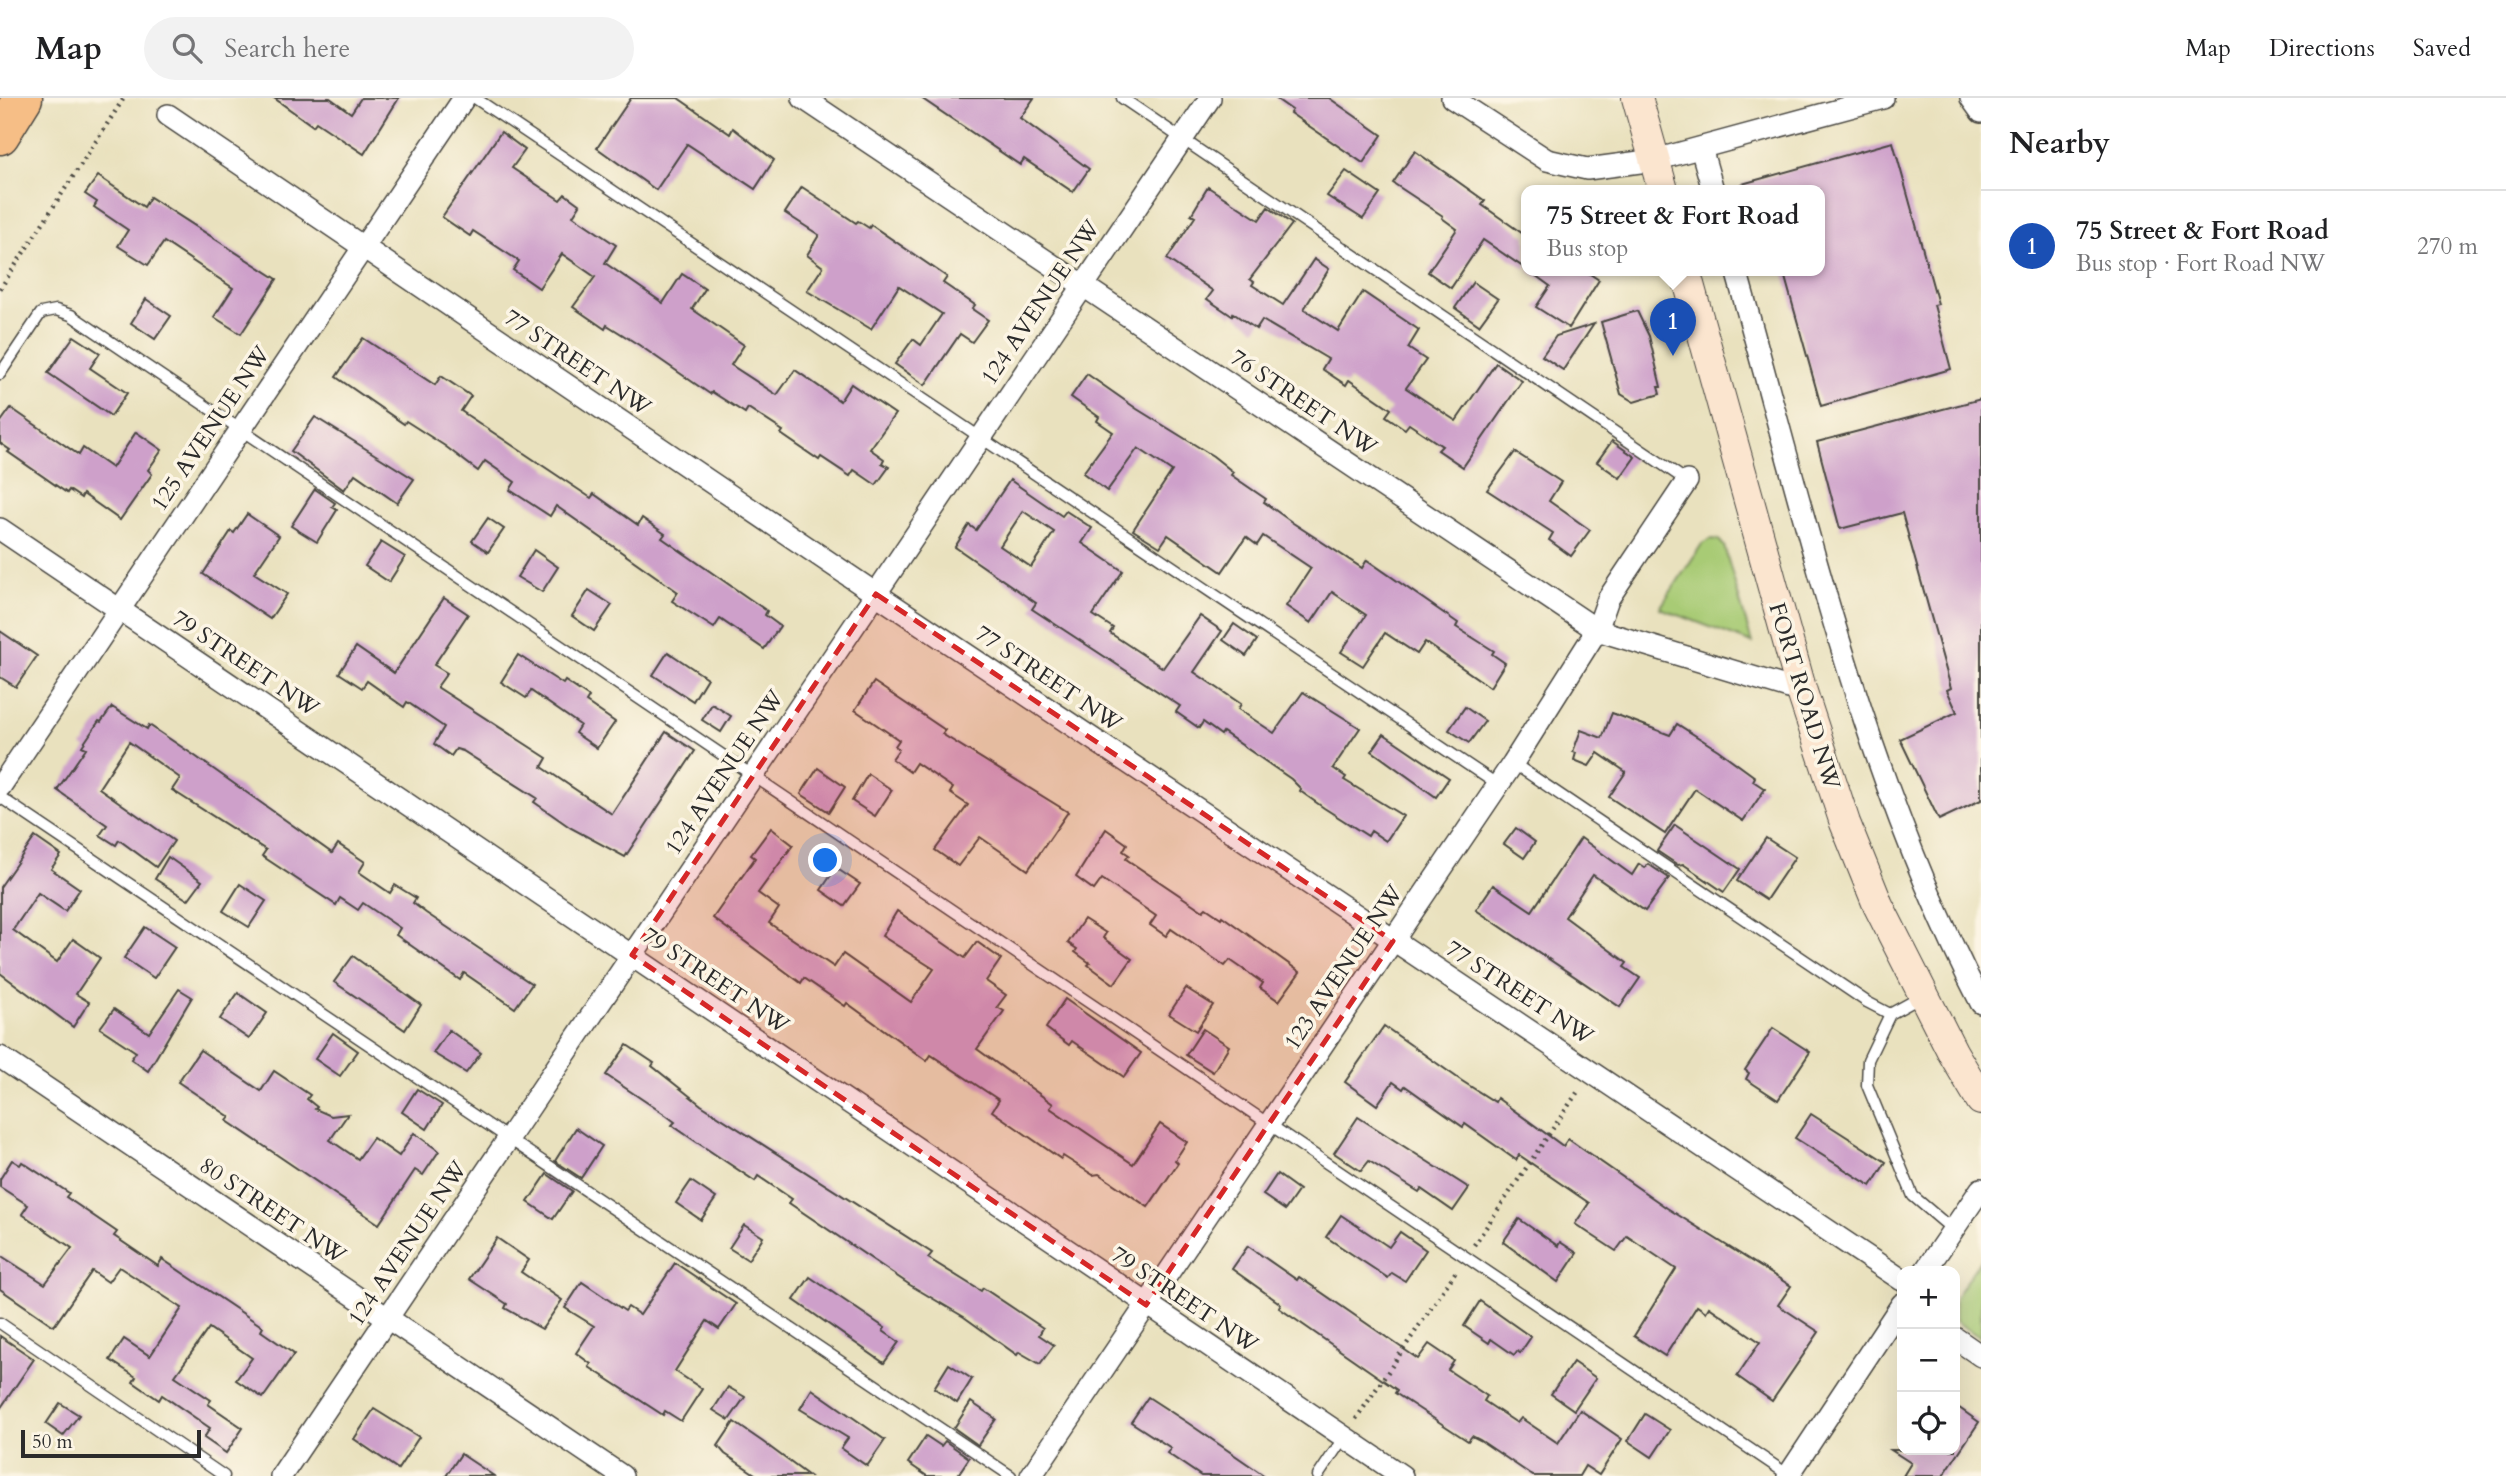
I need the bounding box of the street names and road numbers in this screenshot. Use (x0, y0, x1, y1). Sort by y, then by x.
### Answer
street label: 124 AVENUE NW (974, 213, 1107, 391)
street label: 77 STREET NW (498, 302, 658, 423)
street label: 125 AVENUE NW (144, 339, 277, 517)
street label: 76 STREET NW (1224, 342, 1384, 463)
street label: FORT ROAD NW (1761, 599, 1848, 794)
street label: 79 STREET NW (166, 603, 326, 724)
street label: 77 STREET NW (969, 618, 1129, 739)
street label: 124 AVENUE NW (658, 683, 791, 861)
street label: 123 AVENUE NW (1277, 878, 1410, 1056)
street label: 79 STREET NW (636, 920, 796, 1041)
street label: 77 STREET NW (1440, 933, 1600, 1052)
street label: 80 STREET NW (193, 1150, 353, 1271)
street label: 124 AVENUE NW (341, 1154, 474, 1332)
street label: 79 STREET NW (1105, 1239, 1265, 1360)

